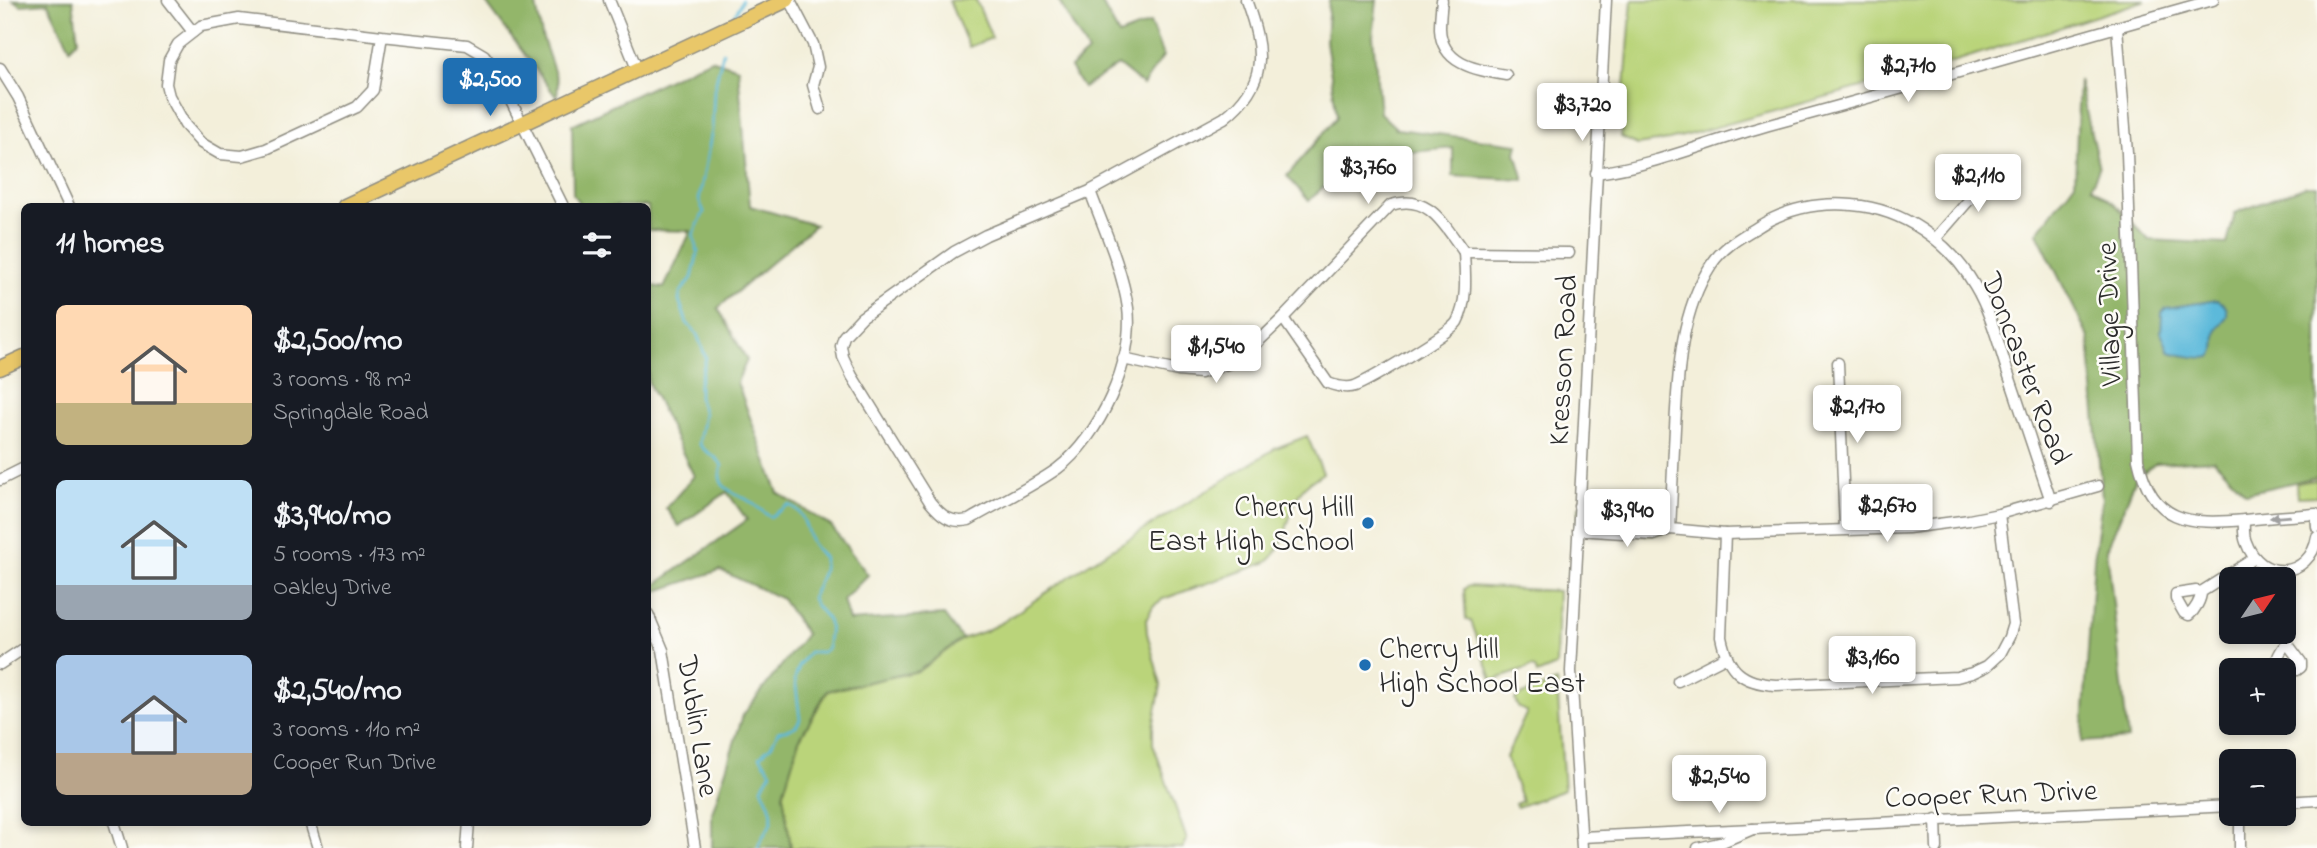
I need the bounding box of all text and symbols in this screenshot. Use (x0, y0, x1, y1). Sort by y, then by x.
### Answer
pin: $2,710 (1851, 44, 1965, 104)
text: $2,710 (1880, 50, 1936, 83)
pin: $2,500 (433, 58, 547, 118)
text: $2,500 (459, 64, 521, 97)
pin: $3,720 (1525, 83, 1639, 143)
text: $3,720 (1553, 89, 1611, 122)
pin: $3,760 (1311, 146, 1425, 206)
text: $3,760 (1340, 152, 1396, 185)
pin: $2,110 (1921, 154, 2035, 214)
text: $2,110 (1951, 160, 2005, 193)
text: 11 homes (56, 223, 164, 267)
icon: filters (578, 226, 616, 264)
street label: Village Drive (2086, 240, 2136, 388)
street label: Doncaster Road (1967, 266, 2081, 472)
street label: Kresson Road (1539, 274, 1591, 447)
text: $2,500/mo (273, 320, 402, 364)
pin: $1,540 (1159, 326, 1273, 385)
text: $1,540 (1187, 331, 1245, 364)
icon: home (112, 333, 196, 417)
text: 3 rooms · 98 m² (273, 364, 411, 397)
pin: $2,170 (1800, 386, 1914, 445)
text: $2,170 (1829, 391, 1885, 424)
text: Springdale Road (273, 397, 429, 430)
pin: $2,670 (1830, 484, 1944, 544)
place label: Cherry Hill East High School (1148, 487, 1354, 565)
pin: $3,940 (1570, 490, 1684, 549)
text: $2,670 (1858, 490, 1916, 523)
text: $3,940/mo (273, 495, 391, 539)
text: $3,940 (1600, 495, 1654, 528)
icon: home (112, 508, 196, 592)
one-way arrow (2269, 512, 2291, 523)
marker: Cherry Hill East High School (1360, 515, 1376, 531)
text: 5 rooms · 173 m² (273, 539, 426, 572)
north arrow (2219, 567, 2296, 644)
map controls (2219, 567, 2296, 826)
text: Oakley Drive (273, 572, 391, 605)
place label: Cherry Hill High School East (1379, 629, 1585, 707)
pin: $3,160 (1815, 636, 1929, 696)
text: $3,160 (1845, 642, 1899, 675)
street label: Dublin Lane (663, 652, 729, 801)
marker: Cherry Hill High School East (1357, 657, 1373, 673)
button: + (2219, 658, 2296, 735)
text: $2,540/mo (273, 670, 402, 714)
icon: home (112, 683, 196, 767)
text: 3 rooms · 110 m² (273, 714, 420, 747)
text: Cooper Run Drive (273, 747, 436, 780)
button: − (2219, 749, 2296, 826)
pin: $2,540 (1662, 756, 1776, 815)
text: $2,540 (1688, 761, 1750, 794)
street label: Cooper Run Drive (1884, 770, 2099, 822)

